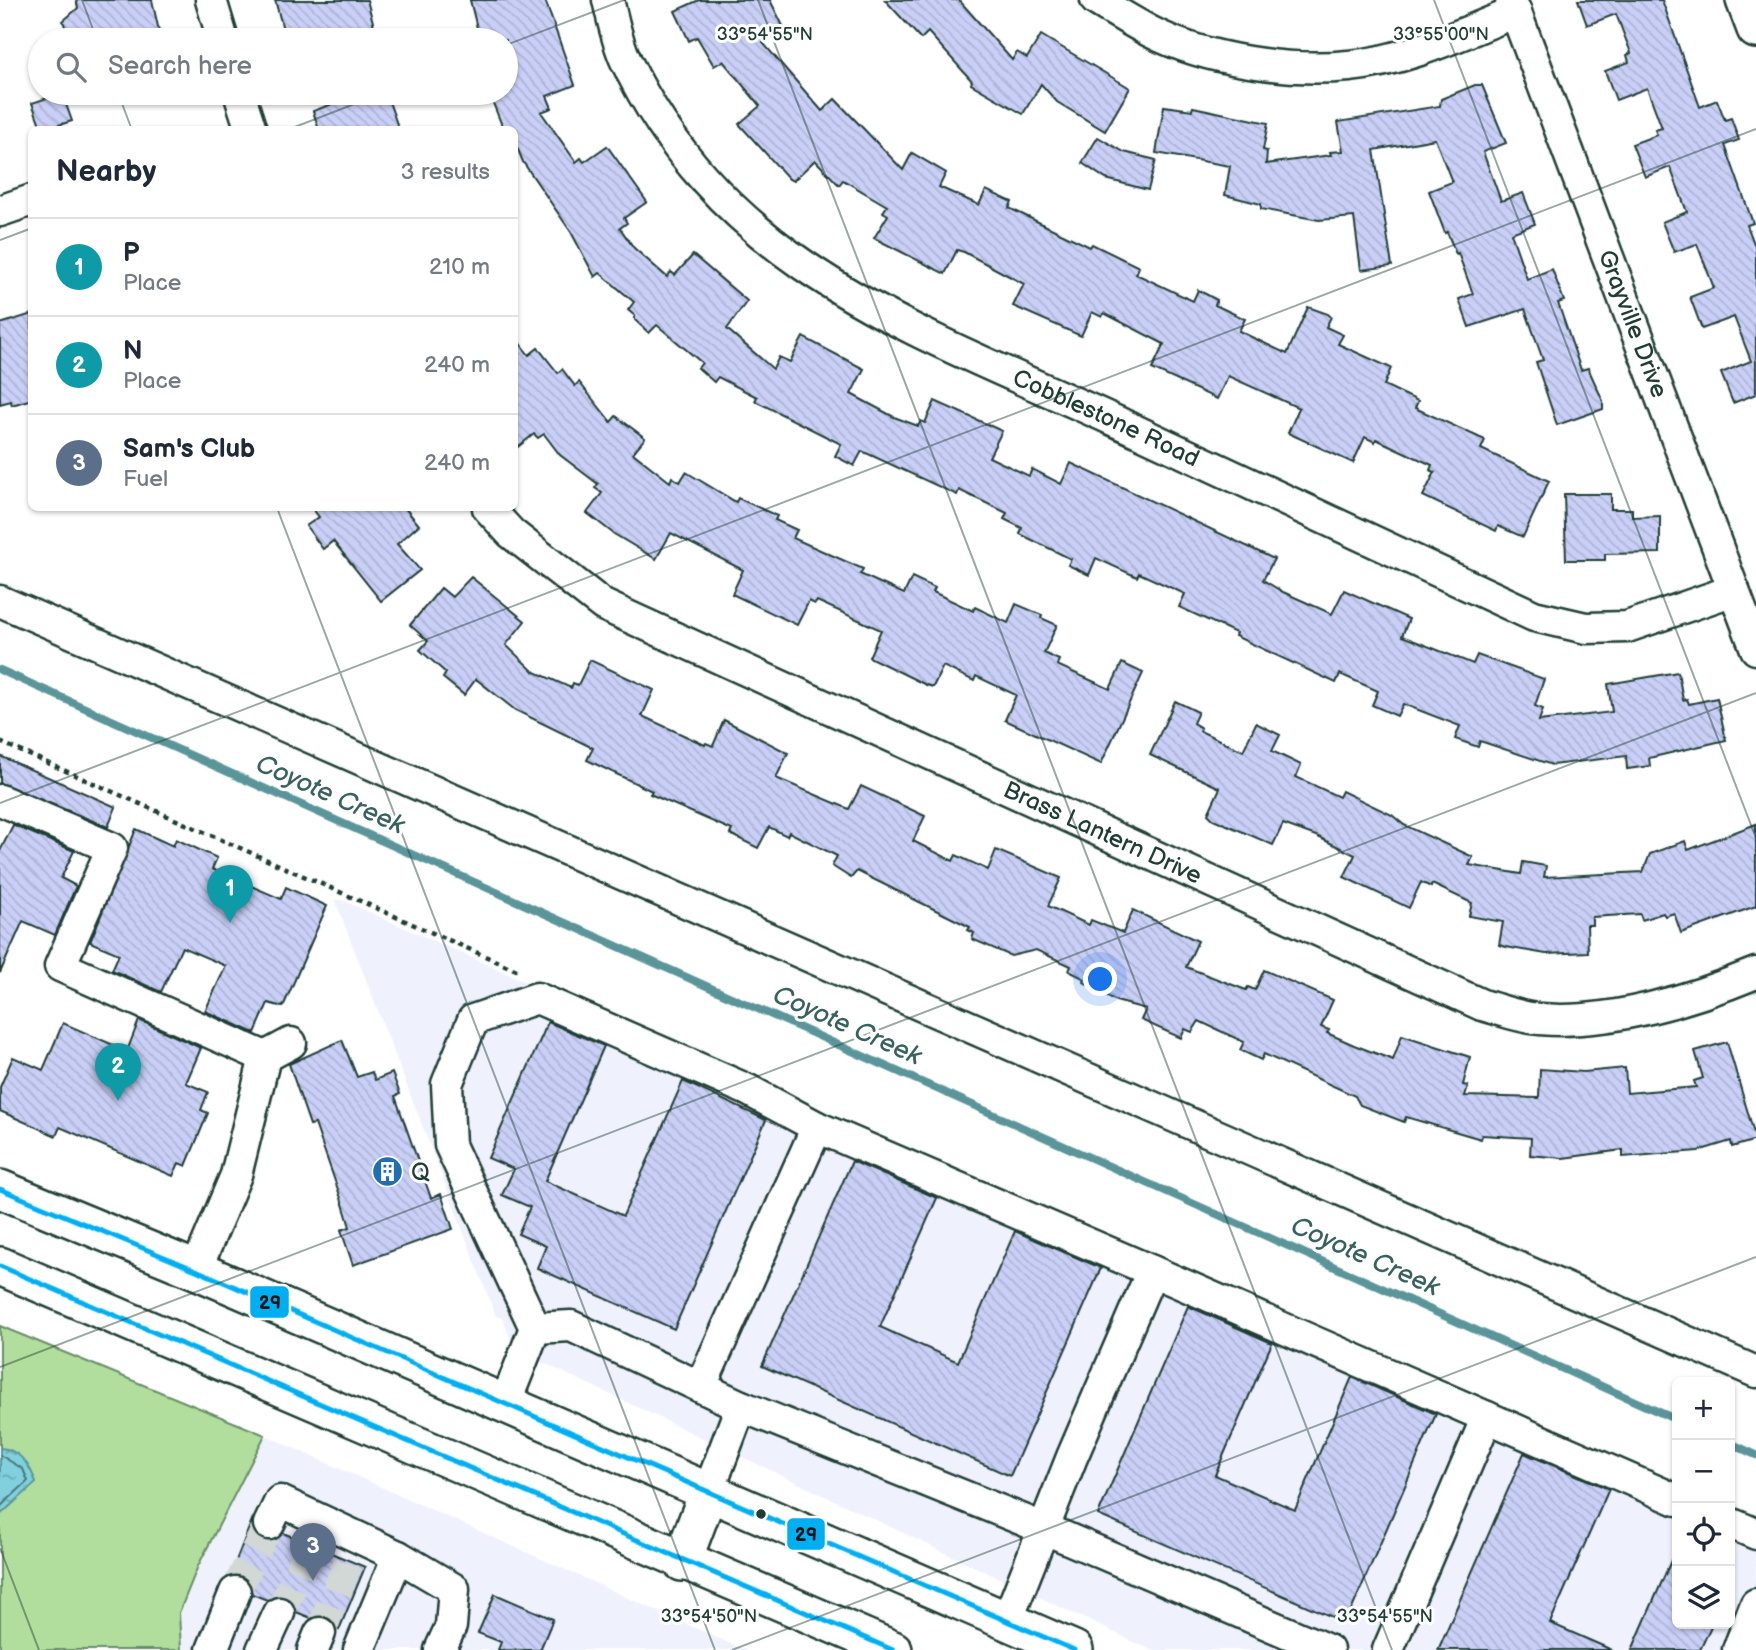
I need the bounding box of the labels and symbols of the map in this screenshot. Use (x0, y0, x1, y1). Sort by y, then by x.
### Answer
text: 33°54'55"N (717, 24, 813, 45)
text: 33°55'00"N (1393, 24, 1489, 45)
street label: Grayville Drive (1592, 246, 1674, 402)
street label: Cobblestone Road (1008, 363, 1204, 473)
water label: Coyote Creek (251, 748, 410, 842)
street label: Brass Lantern Drive (999, 775, 1207, 890)
pin: 1 (207, 865, 253, 923)
your location (1083, 962, 1117, 996)
water label: Coyote Creek (768, 979, 927, 1073)
pin: 2 (95, 1043, 141, 1101)
building icon: Q (371, 1155, 405, 1189)
place label: Q (411, 1158, 430, 1187)
water label: Coyote Creek (1286, 1210, 1445, 1304)
line badge: 29 (249, 1285, 290, 1319)
text: 29 (259, 1292, 281, 1315)
unlabelled marker (754, 1507, 768, 1521)
line badge: 29 (786, 1517, 826, 1551)
pin: 3 (290, 1523, 336, 1581)
text: 29 (795, 1524, 817, 1547)
text: 33°54'50"N (661, 1606, 757, 1627)
text: 33°54'55"N (1337, 1606, 1433, 1627)

